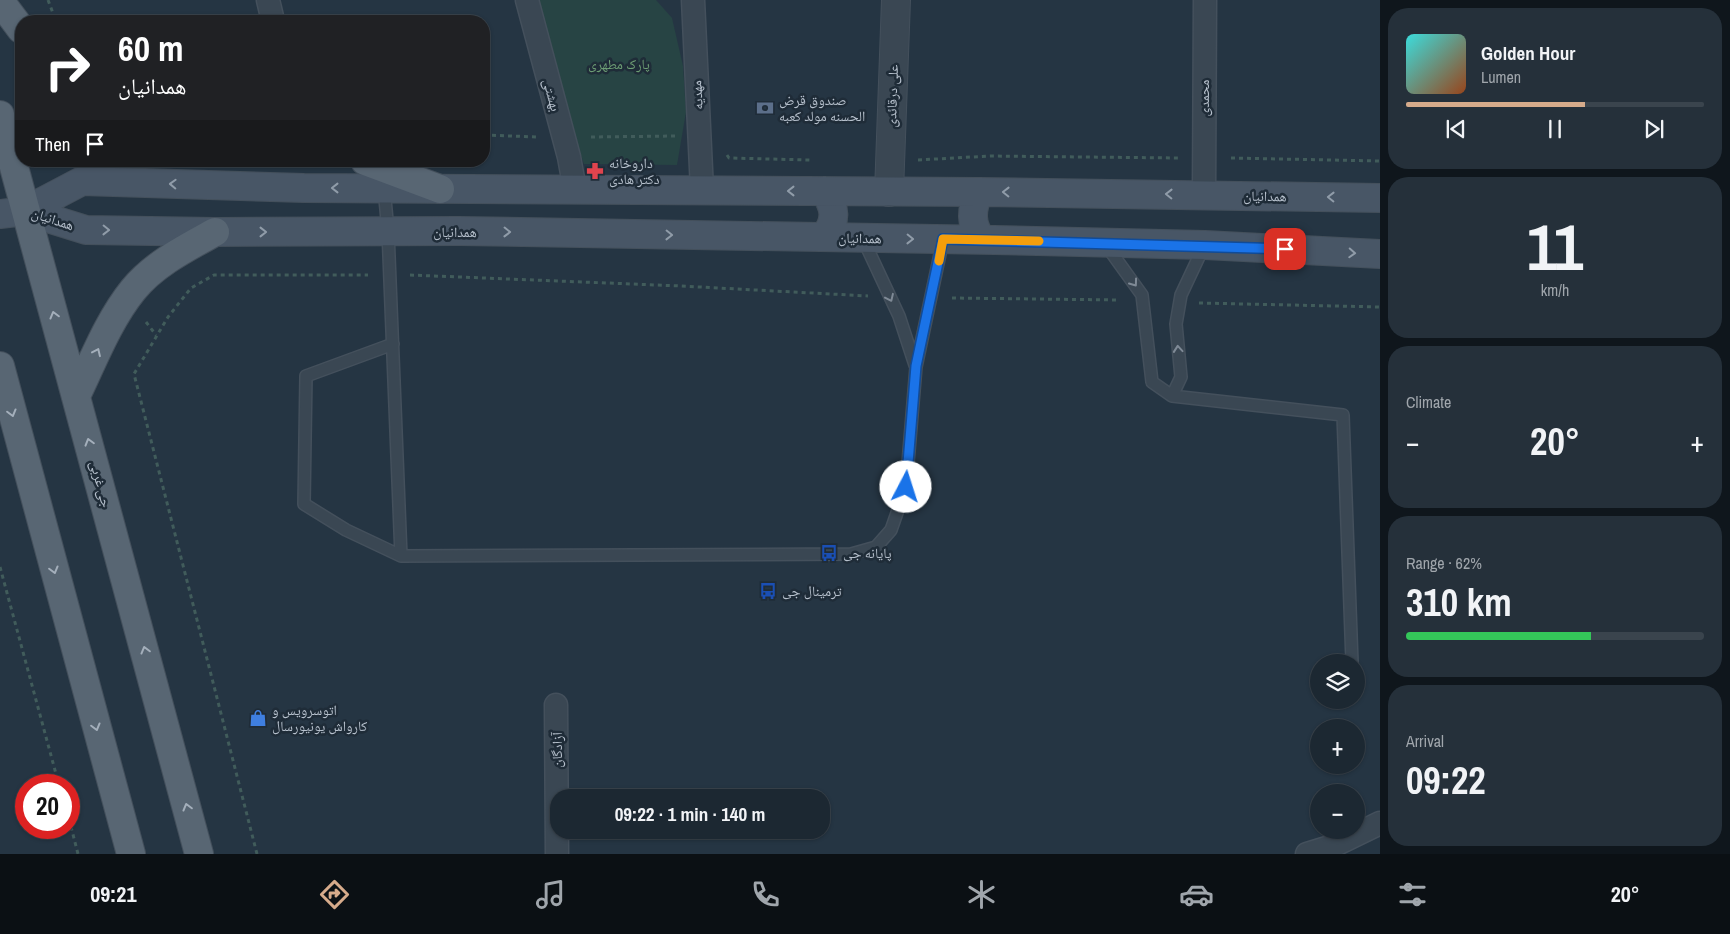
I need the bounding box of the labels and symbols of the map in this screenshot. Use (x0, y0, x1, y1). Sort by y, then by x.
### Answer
park label: پارک مطهری (588, 55, 650, 73)
street label: علی درقائدی (882, 64, 902, 128)
street label: بهشتی (539, 77, 565, 113)
street label: مهدیه (687, 80, 707, 110)
street label: محمدی (1195, 80, 1213, 116)
place label: صندوق قرض الحسنه مولد کعبه (779, 91, 865, 125)
bank icon: صندوق قرض الحسنه مولد کعبه (755, 98, 775, 118)
place label: داروخانه دکتر هادی (609, 154, 660, 188)
pharmacy icon: داروخانه دکتر هادی (585, 161, 605, 181)
one-way arrow (169, 178, 177, 189)
one-way arrow (331, 183, 339, 193)
one-way arrow (787, 186, 795, 196)
one-way arrow (1002, 187, 1010, 197)
street label: همدانیان (1243, 187, 1287, 205)
one-way arrow (1165, 189, 1173, 200)
one-way arrow (1327, 192, 1335, 202)
street label: همدانیان (30, 204, 76, 234)
street label: همدانیان (433, 223, 477, 241)
one-way arrow (103, 225, 111, 235)
one-way arrow (260, 227, 268, 237)
one-way arrow (504, 227, 511, 237)
pin (1264, 228, 1306, 270)
street label: همدانیان (838, 229, 882, 247)
one-way arrow (666, 230, 674, 240)
one-way arrow (906, 234, 914, 244)
one-way arrow (1348, 247, 1356, 258)
one-way arrow (1128, 277, 1137, 286)
one-way arrow (884, 293, 895, 302)
one-way arrow (49, 311, 60, 320)
one-way arrow (1173, 345, 1184, 353)
one-way arrow (90, 348, 101, 357)
one-way arrow (7, 408, 17, 416)
one-way arrow (85, 439, 95, 447)
street label: جی غربی (86, 459, 116, 510)
position arrow (879, 460, 931, 512)
bus stop icon: پایانه جی (819, 543, 839, 563)
place label: پایانه جی (843, 544, 892, 562)
one-way arrow (48, 565, 59, 574)
bus stop icon: ترمینال جی (758, 581, 778, 601)
place label: ترمینال جی (782, 582, 842, 600)
one-way arrow (140, 645, 151, 654)
place label: اتوسرویس و کارواش یونیورسال (272, 701, 367, 735)
shop icon: اتوسرویس و کارواش یونیورسال (248, 708, 268, 728)
one-way arrow (91, 722, 101, 730)
street label: آزادگان (548, 732, 566, 768)
speed limit sign: 20 (15, 774, 80, 839)
one-way arrow (182, 803, 192, 811)

